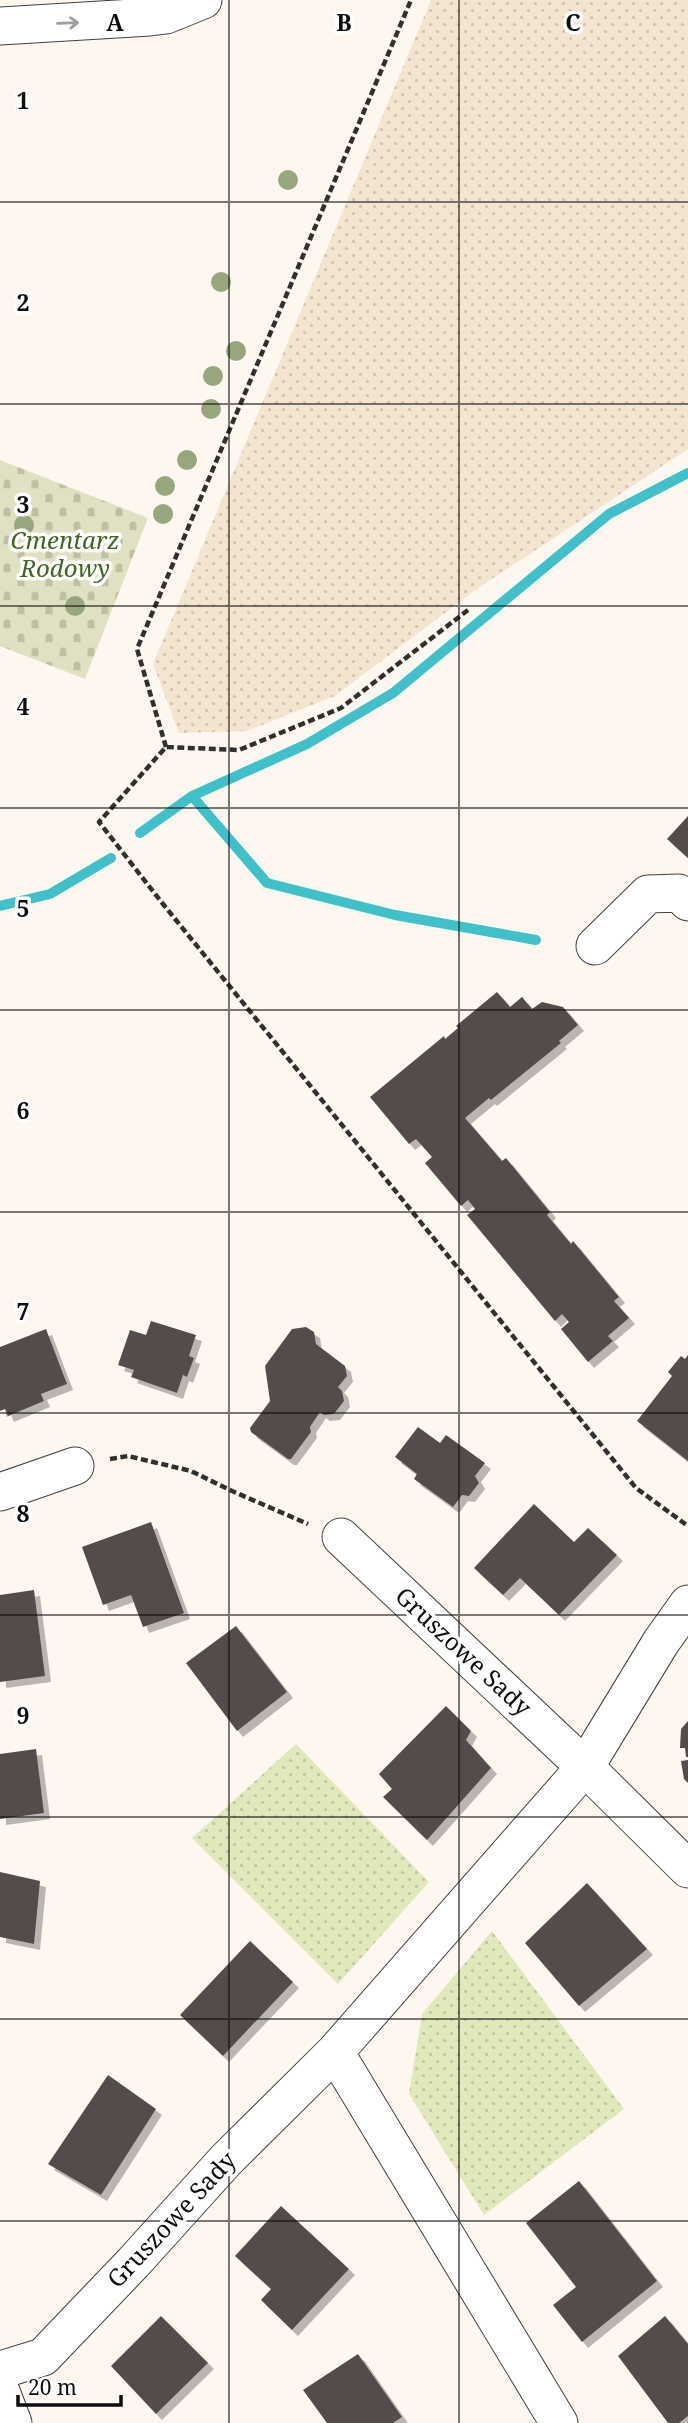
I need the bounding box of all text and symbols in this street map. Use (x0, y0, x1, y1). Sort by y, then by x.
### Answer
text: A (106, 6, 124, 38)
text: B (336, 6, 352, 38)
text: C (565, 6, 581, 38)
one-way arrow (56, 17, 79, 30)
text: 1 (17, 84, 30, 116)
text: 2 (17, 286, 30, 318)
text: 3 (17, 488, 30, 520)
park label: Cmentarz Rodowy (11, 523, 119, 584)
text: 4 (17, 690, 30, 722)
text: 5 (17, 892, 30, 924)
text: 6 (17, 1094, 30, 1126)
text: 7 (17, 1295, 30, 1327)
text: 8 (17, 1497, 30, 1529)
street label: Gruszowe Sady (389, 1579, 540, 1723)
text: 9 (17, 1699, 30, 1731)
street label: Gruszowe Sady (99, 2143, 243, 2294)
scale bar (18, 2364, 121, 2408)
text: 20 m (28, 2373, 77, 2401)

